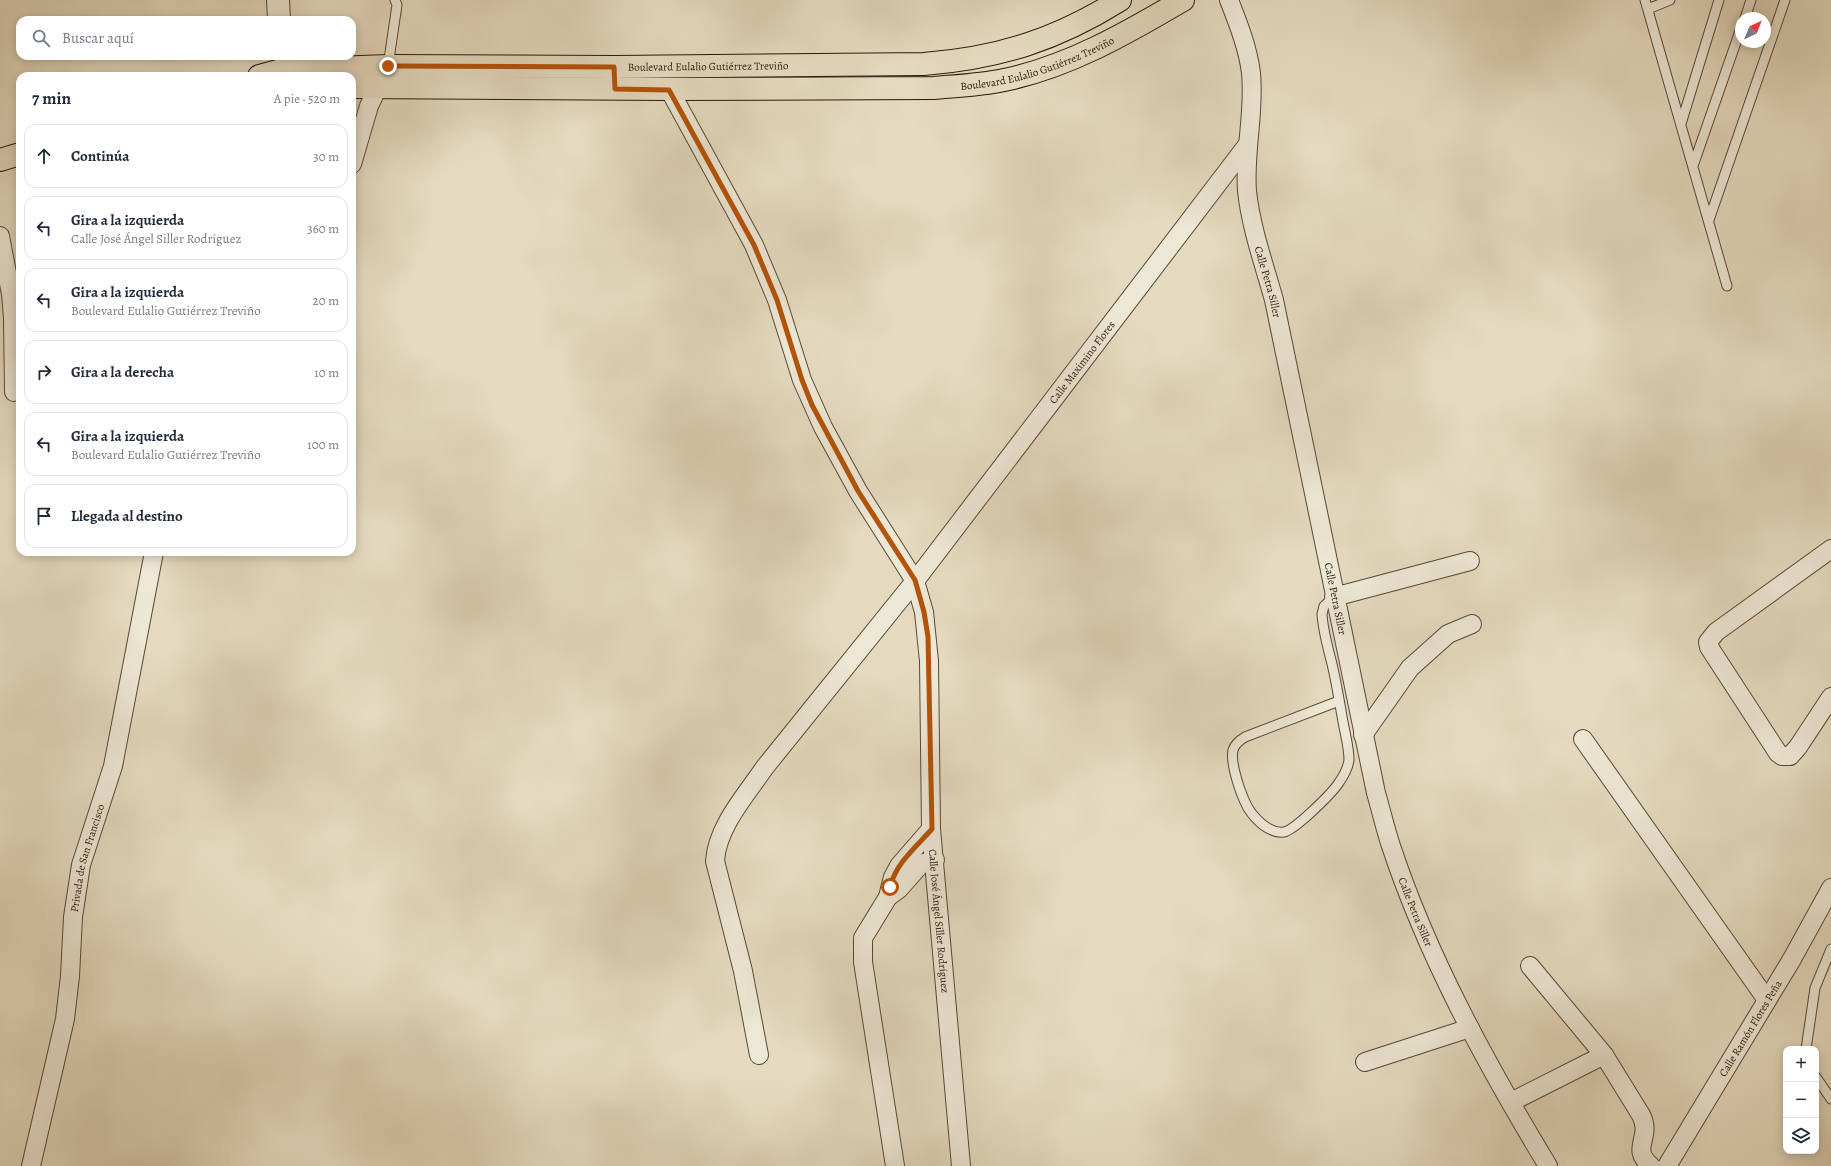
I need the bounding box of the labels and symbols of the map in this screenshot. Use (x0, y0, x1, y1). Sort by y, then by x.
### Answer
north arrow (1735, 12, 1771, 48)
street label: Boulevard Eulalio Gutiérrez Treviño (960, 33, 1117, 94)
route end (379, 57, 397, 75)
street label: Boulevard Eulalio Gutiérrez Treviño (628, 58, 789, 75)
street label: Calle Petra Siller (1251, 244, 1284, 319)
street label: Calle Maximino Flores (1046, 318, 1119, 407)
street label: Calle Petra Siller (1320, 561, 1350, 636)
street label: Privada de San Francisco (67, 802, 108, 913)
street label: Calle José Ángel Siller Rodríguez (925, 848, 953, 994)
street label: Calle Petra Siller (1395, 875, 1436, 949)
route start (881, 878, 899, 896)
street label: Calle Ramón Flores Peña (1716, 977, 1786, 1080)

